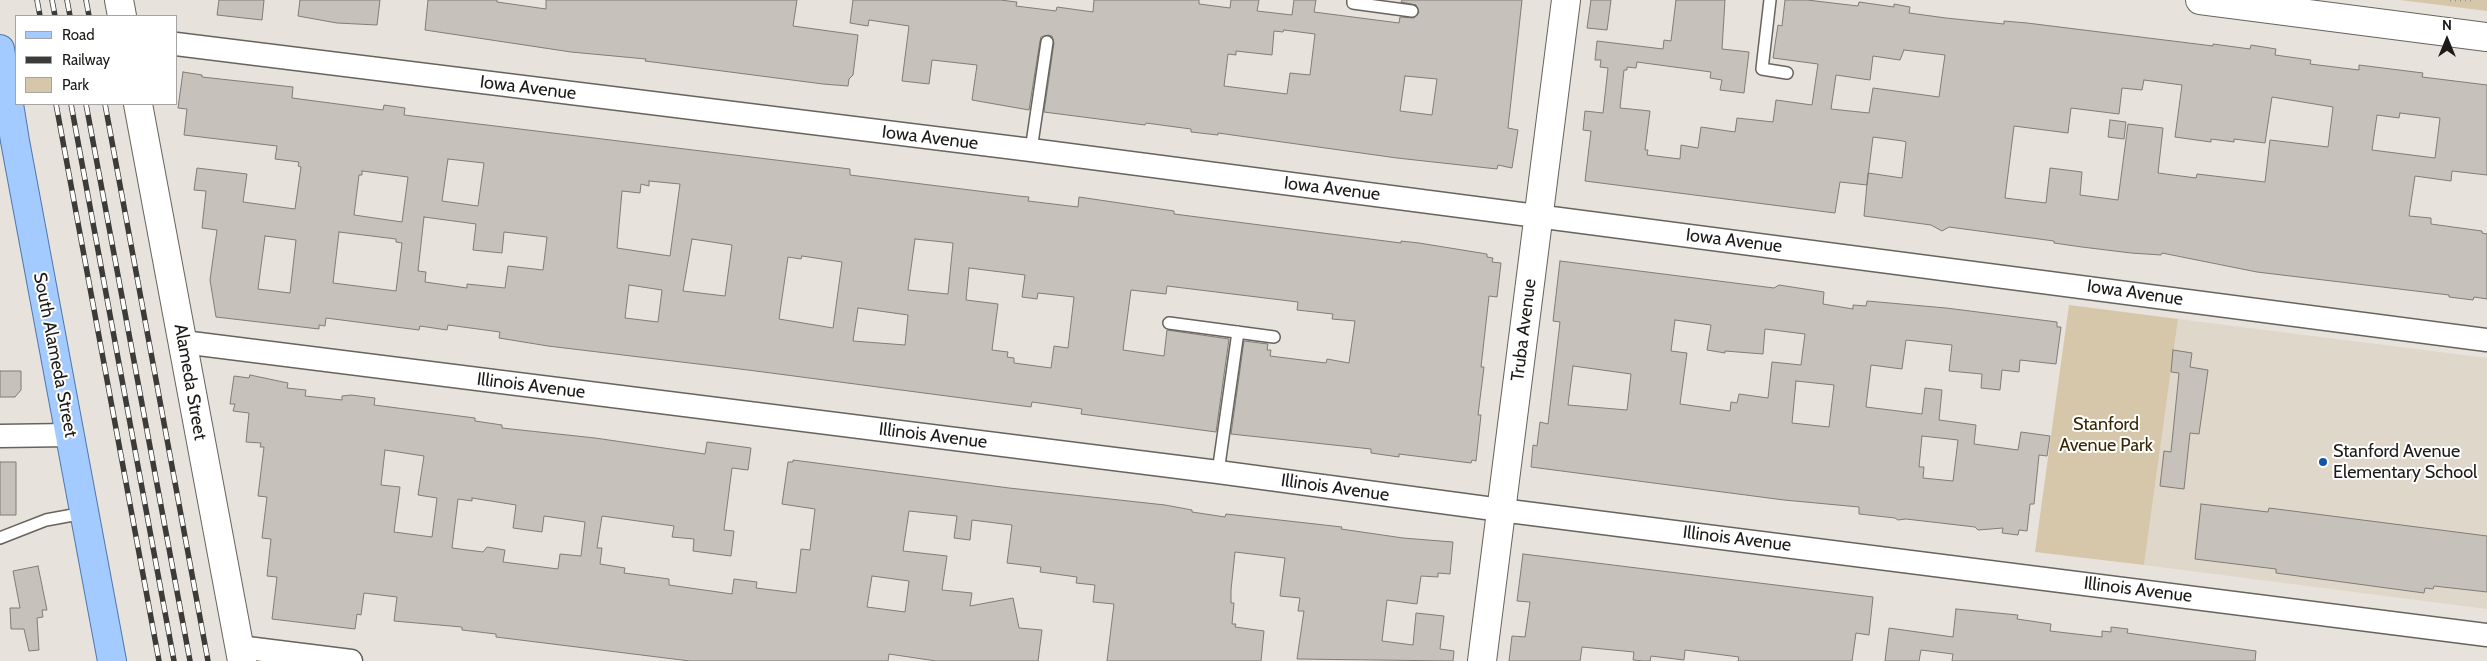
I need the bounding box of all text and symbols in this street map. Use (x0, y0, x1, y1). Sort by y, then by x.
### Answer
legend (15, 15, 178, 105)
north arrow (2422, 15, 2472, 65)
text: N (2442, 16, 2452, 34)
text: Road (62, 26, 95, 44)
text: Railway (62, 51, 110, 69)
street label: Iowa Avenue (479, 71, 577, 105)
text: Park (62, 76, 89, 94)
street label: Iowa Avenue (881, 121, 979, 155)
street label: Iowa Avenue (1283, 172, 1381, 206)
street label: Iowa Avenue (1685, 224, 1783, 258)
street label: South Alameda Street (28, 271, 82, 439)
street label: Iowa Avenue (2086, 276, 2184, 310)
street label: Truba Avenue (1507, 278, 1541, 382)
street label: Alameda Street (169, 322, 211, 442)
street label: Illinois Avenue (476, 369, 586, 403)
park label: Stanford Avenue Park (2059, 414, 2153, 456)
street label: Illinois Avenue (878, 419, 988, 453)
place label: Stanford Avenue Elementary School (2333, 441, 2477, 484)
marker: Stanford Avenue Elementary School (2317, 456, 2329, 468)
street label: Illinois Avenue (1279, 470, 1391, 506)
street label: Illinois Avenue (1682, 522, 1792, 556)
street label: Illinois Avenue (2083, 573, 2193, 607)

